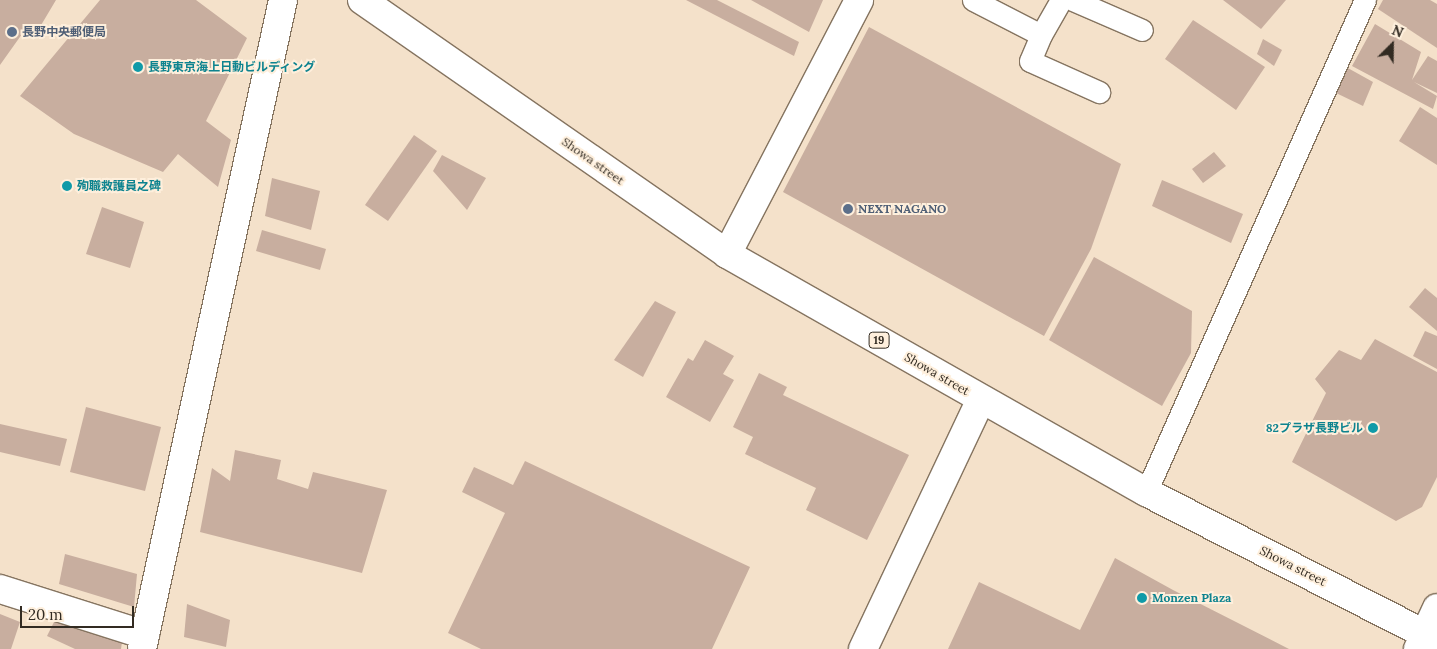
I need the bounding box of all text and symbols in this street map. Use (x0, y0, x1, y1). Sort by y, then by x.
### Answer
north arrow (1367, 20, 1417, 70)
text: N (1389, 21, 1406, 42)
place label: 長野中央郵便局 (22, 25, 106, 39)
marker: 長野中央郵便局 (6, 26, 18, 38)
place label: 長野東京海上日動ビルディング (148, 60, 316, 74)
marker: 長野東京海上日動ビルディング (132, 61, 144, 73)
street label: Showa street (559, 134, 627, 188)
place label: 殉職救護員之碑 (77, 179, 161, 193)
marker: 殉職救護員之碑 (61, 180, 73, 192)
place label: NEXT NAGANO (858, 202, 946, 216)
marker: NEXT NAGANO (842, 203, 854, 215)
road number: 19 (868, 332, 890, 348)
street label: Showa street (902, 350, 972, 398)
place label: 82プラザ長野ビル (1266, 421, 1363, 435)
marker: 82プラザ長野ビル (1367, 422, 1379, 434)
street label: Showa street (1257, 543, 1329, 589)
place label: Monzen Plaza (1152, 591, 1231, 605)
marker: Monzen Plaza (1136, 592, 1148, 604)
scale bar (22, 596, 136, 628)
text: 20 m (28, 605, 63, 624)

